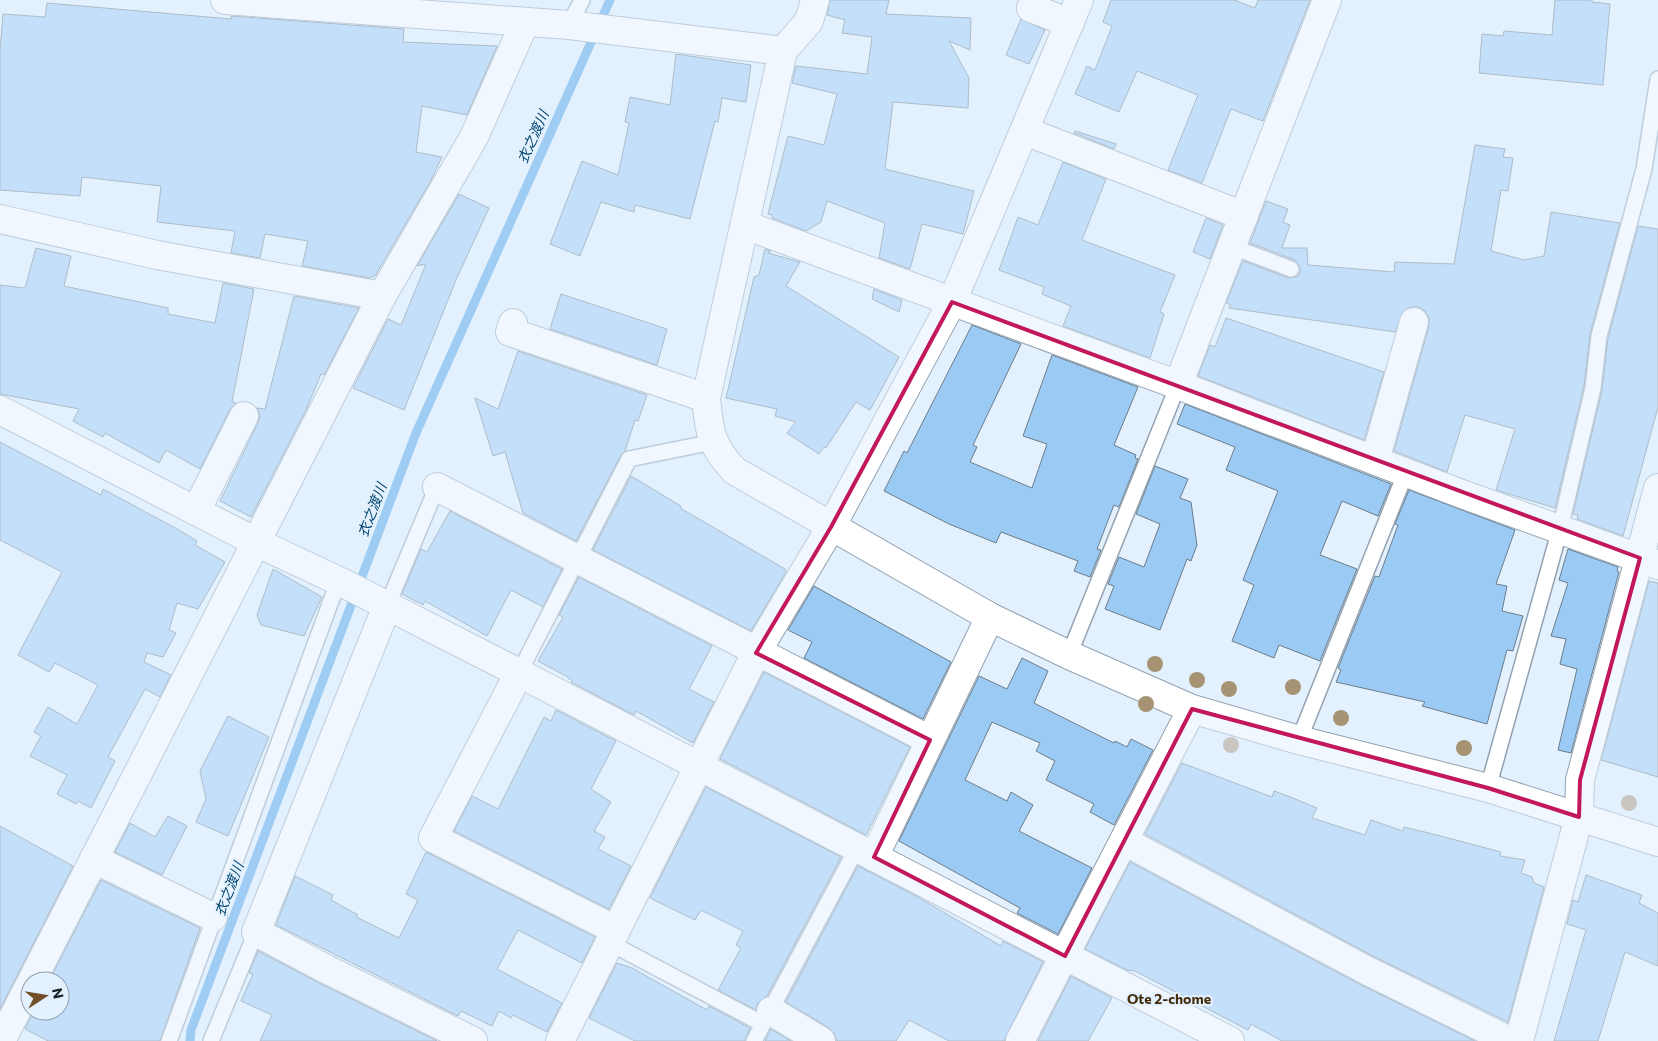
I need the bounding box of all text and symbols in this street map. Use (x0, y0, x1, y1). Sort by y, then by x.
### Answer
water label: 衣之渡川 (513, 106, 553, 166)
water label: 衣之渡川 (354, 479, 390, 539)
water label: 衣之渡川 (211, 858, 247, 918)
north arrow (20, 971, 70, 1021)
text: N (49, 986, 68, 1000)
district label: Ote 2-chome (1127, 990, 1211, 1007)

